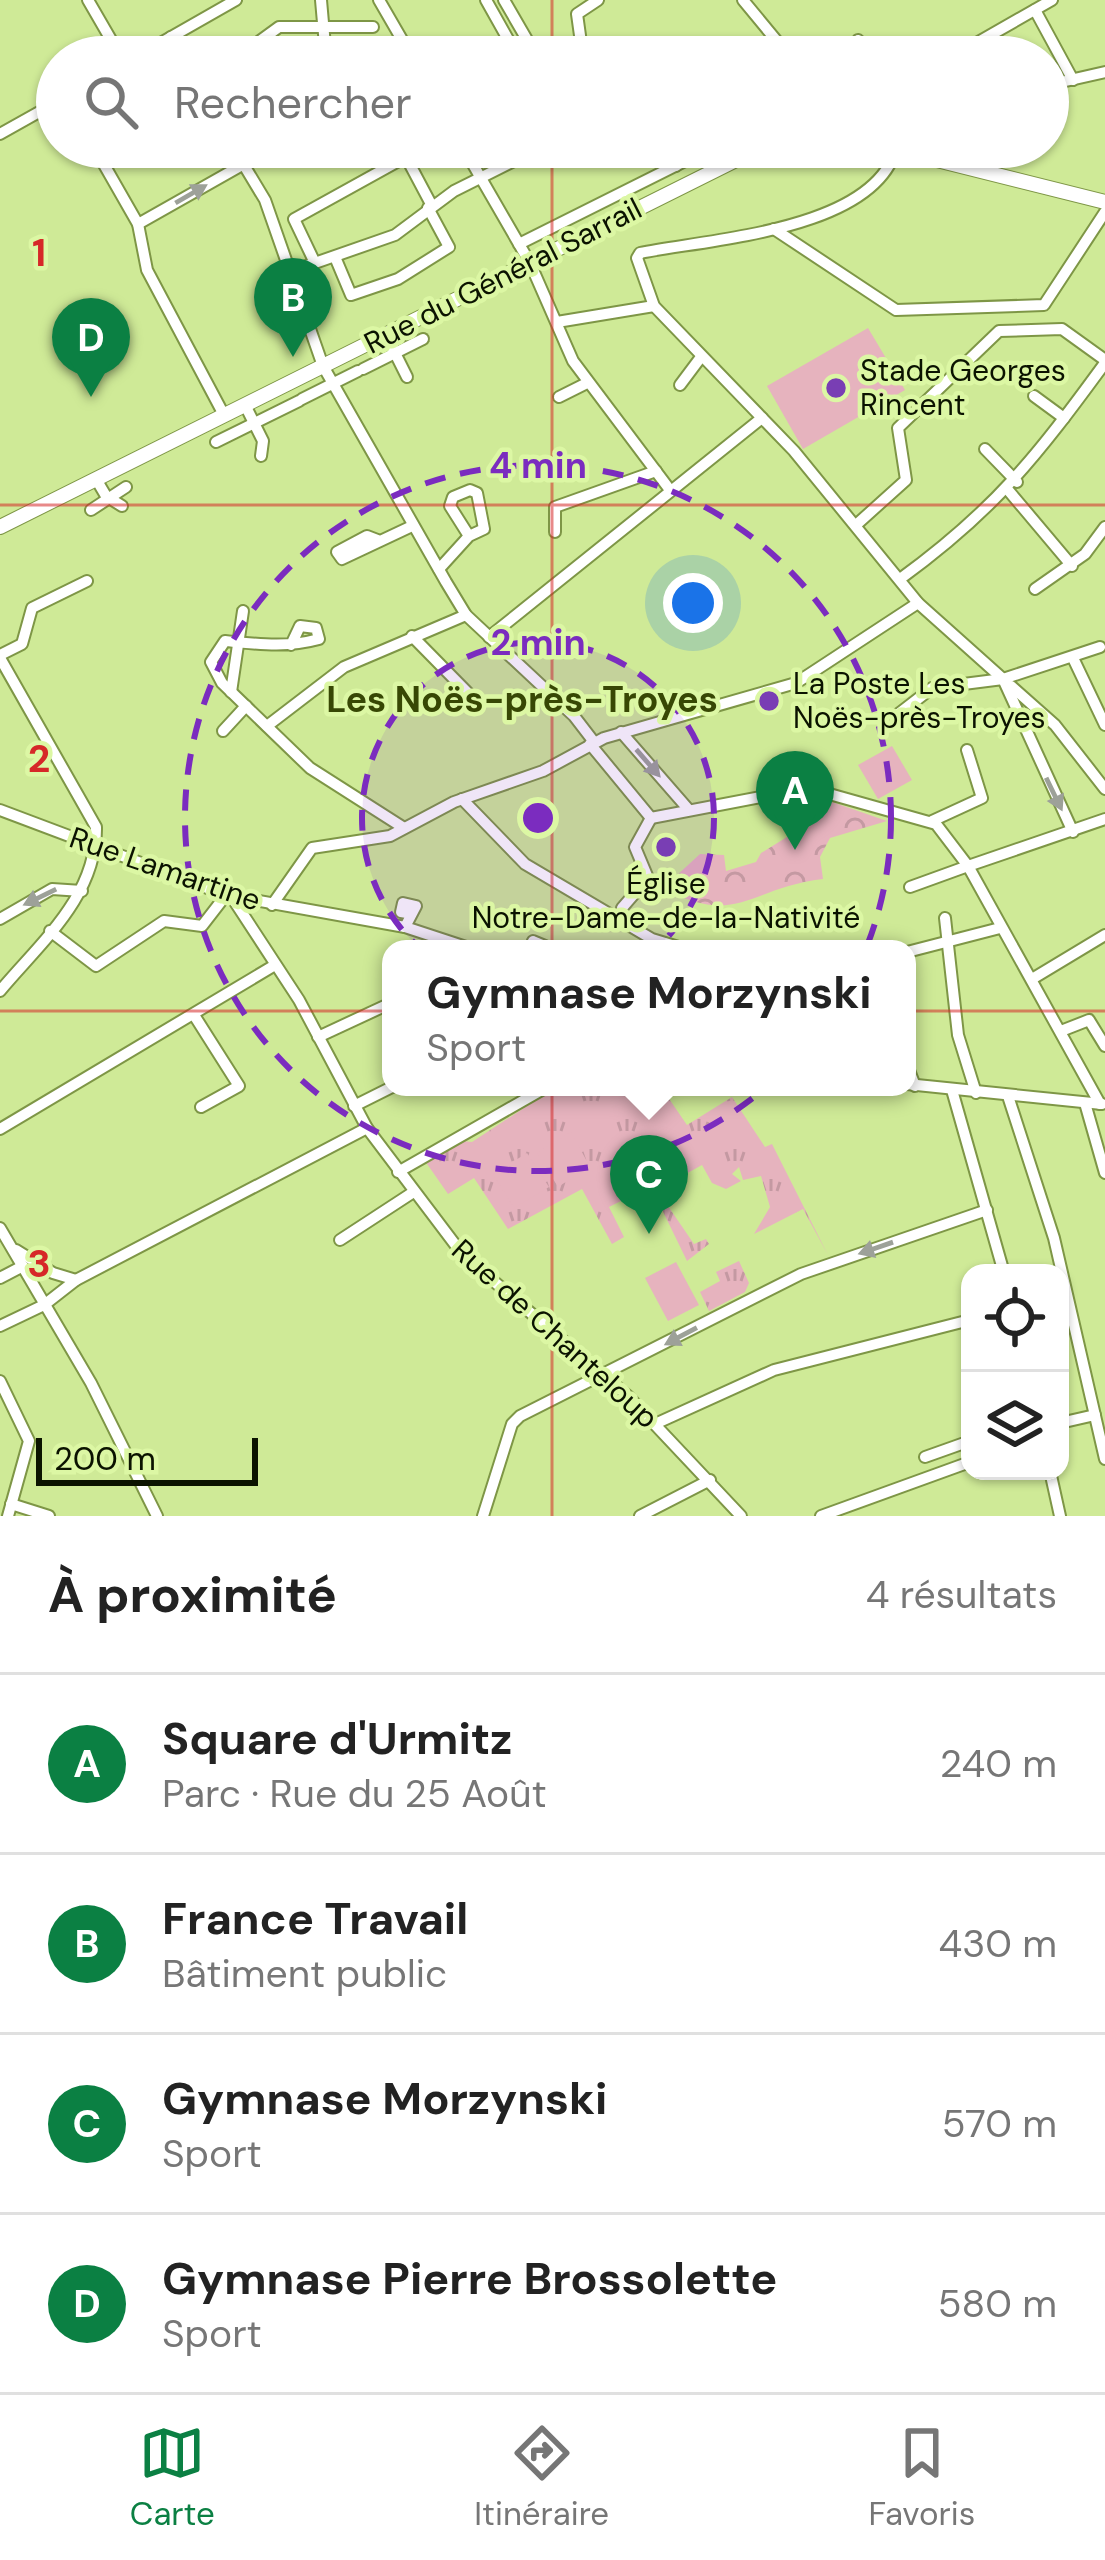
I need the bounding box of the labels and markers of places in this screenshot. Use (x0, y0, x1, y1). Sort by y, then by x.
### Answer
pin: B (254, 258, 332, 357)
pin: D (52, 298, 130, 397)
place label: Stade Georges Rincent (860, 351, 1066, 424)
marker: Stade Georges Rincent (823, 375, 849, 401)
place label: La Poste Les Noës-près-Troyes (793, 664, 1046, 737)
marker: La Poste Les Noës-près-Troyes (756, 688, 782, 714)
pin: A (756, 751, 834, 850)
centre of rings (517, 797, 559, 839)
marker: Église Notre-Dame-de-la-Nativité (653, 834, 679, 860)
place label: Église Notre-Dame-de-la-Nativité (472, 864, 860, 937)
pin: C (610, 1135, 688, 1234)

